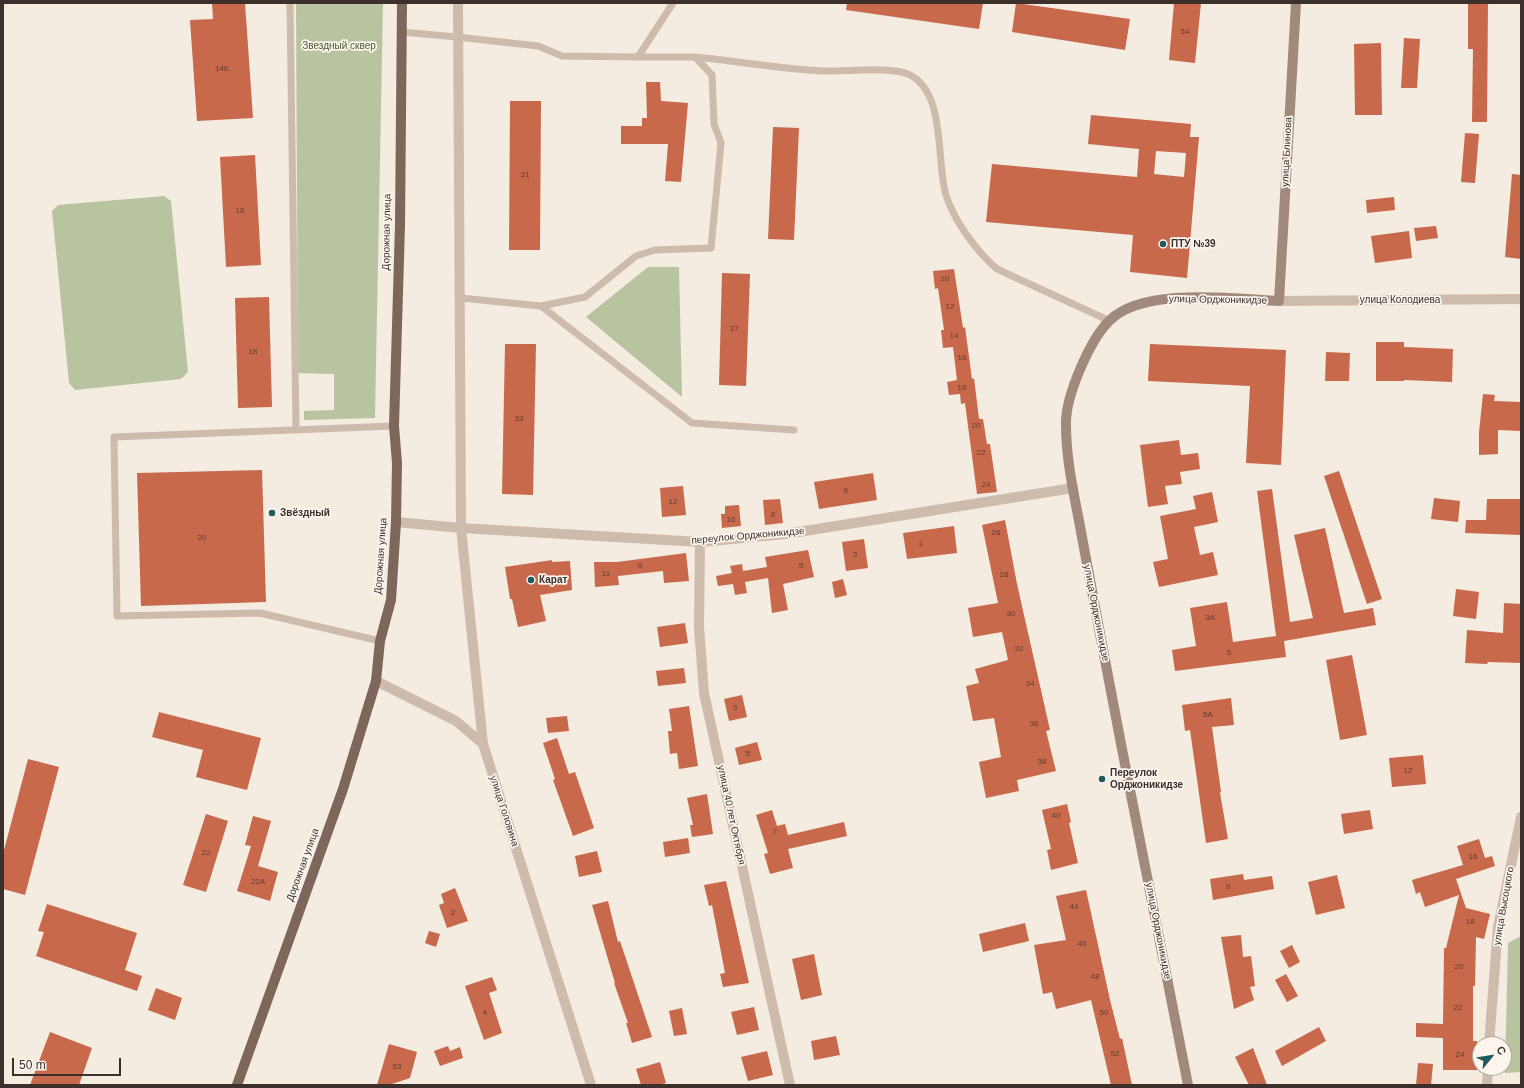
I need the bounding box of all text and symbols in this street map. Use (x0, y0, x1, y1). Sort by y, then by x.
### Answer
house number: 54 (1181, 27, 1189, 37)
park label: Звездный сквер (302, 40, 376, 52)
house number: 14Б (215, 64, 229, 74)
street label: улица Блинова (1279, 117, 1295, 187)
house number: 31 (521, 170, 529, 180)
street label: Дорожная улица (380, 193, 394, 271)
house number: 16 (236, 206, 244, 216)
place label: ПТУ №39 (1171, 238, 1216, 250)
marker: ПТУ №39 (1158, 239, 1168, 249)
house number: 10 (941, 274, 949, 284)
street label: улица Орджоникидзе (1169, 293, 1267, 307)
street label: улица Колодиева (1360, 294, 1440, 306)
house number: 12 (946, 302, 954, 312)
house number: 37 (730, 324, 738, 334)
house number: 14 (950, 331, 958, 341)
house number: 18 (249, 347, 257, 357)
house number: 16 (958, 353, 966, 363)
house number: 18 (958, 383, 966, 393)
house number: 33 (515, 414, 523, 424)
house number: 20 (972, 421, 980, 431)
house number: 22 (977, 448, 985, 458)
house number: 24 (982, 480, 990, 490)
house number: 6 (844, 486, 848, 496)
house number: 12 (669, 497, 677, 507)
place label: Звёздный (280, 507, 330, 519)
marker: Звёздный (267, 508, 277, 518)
house number: 8 (771, 510, 775, 520)
house number: 10 (727, 515, 735, 525)
street label: Дорожная улица (372, 517, 390, 595)
street label: переулок Орджоникидзе (691, 525, 805, 547)
house number: 26 (992, 528, 1000, 538)
house number: 20 (198, 533, 206, 543)
house number: 1 (919, 539, 923, 549)
house number: 3 (853, 550, 857, 560)
house number: 9 (638, 561, 642, 571)
house number: 5 (799, 561, 803, 571)
street label: улица Орджоникидзе (1081, 564, 1111, 662)
house number: 11 (602, 569, 610, 579)
house number: 28 (1000, 570, 1008, 580)
place label: Карат (539, 574, 567, 586)
marker: Карат (526, 575, 536, 585)
house number: 30 (1007, 609, 1015, 619)
house number: 3А (1205, 613, 1215, 623)
house number: 32 (1015, 644, 1023, 654)
house number: 5 (1227, 648, 1231, 658)
house number: 34 (1026, 679, 1034, 689)
house number: 3 (733, 703, 737, 713)
house number: 5А (1203, 710, 1213, 720)
house number: 36 (1030, 719, 1038, 729)
house number: 5 (746, 749, 750, 759)
house number: 38 (1038, 757, 1046, 767)
street label: улица 40 лет Октября (715, 764, 747, 866)
house number: 12 (1404, 766, 1412, 776)
place label: Переулок Орджоникидзе (1110, 767, 1183, 790)
street label: улица Головина (487, 774, 521, 848)
marker: Переулок Орджоникидзе (1097, 774, 1107, 784)
house number: 40 (1052, 811, 1060, 821)
street label: Дорожная улица (284, 827, 322, 903)
house number: 7 (773, 827, 777, 837)
house number: 22 (202, 848, 210, 858)
house number: 16 (1469, 852, 1477, 862)
street label: улица Высоцкого (1491, 866, 1517, 946)
house number: 22А (251, 877, 265, 887)
street label: улица Орджоникидзе (1143, 882, 1173, 980)
house number: 9 (1226, 882, 1230, 892)
house number: 44 (1070, 902, 1078, 912)
house number: 2 (451, 908, 455, 918)
house number: 18 (1466, 917, 1474, 927)
house number: 46 (1078, 939, 1086, 949)
house number: 20 (1455, 962, 1463, 972)
house number: 48 (1091, 972, 1099, 982)
house number: 22 (1454, 1003, 1462, 1013)
house number: 4 (483, 1008, 487, 1018)
house number: 50 (1100, 1008, 1108, 1018)
north arrow (1472, 1036, 1512, 1076)
text: С (1494, 1044, 1509, 1057)
house number: 52 (1111, 1049, 1119, 1059)
scale bar (14, 1050, 123, 1076)
house number: 24 (1456, 1050, 1464, 1060)
text: 50 m (19, 1058, 46, 1072)
house number: 53 (393, 1062, 401, 1072)

